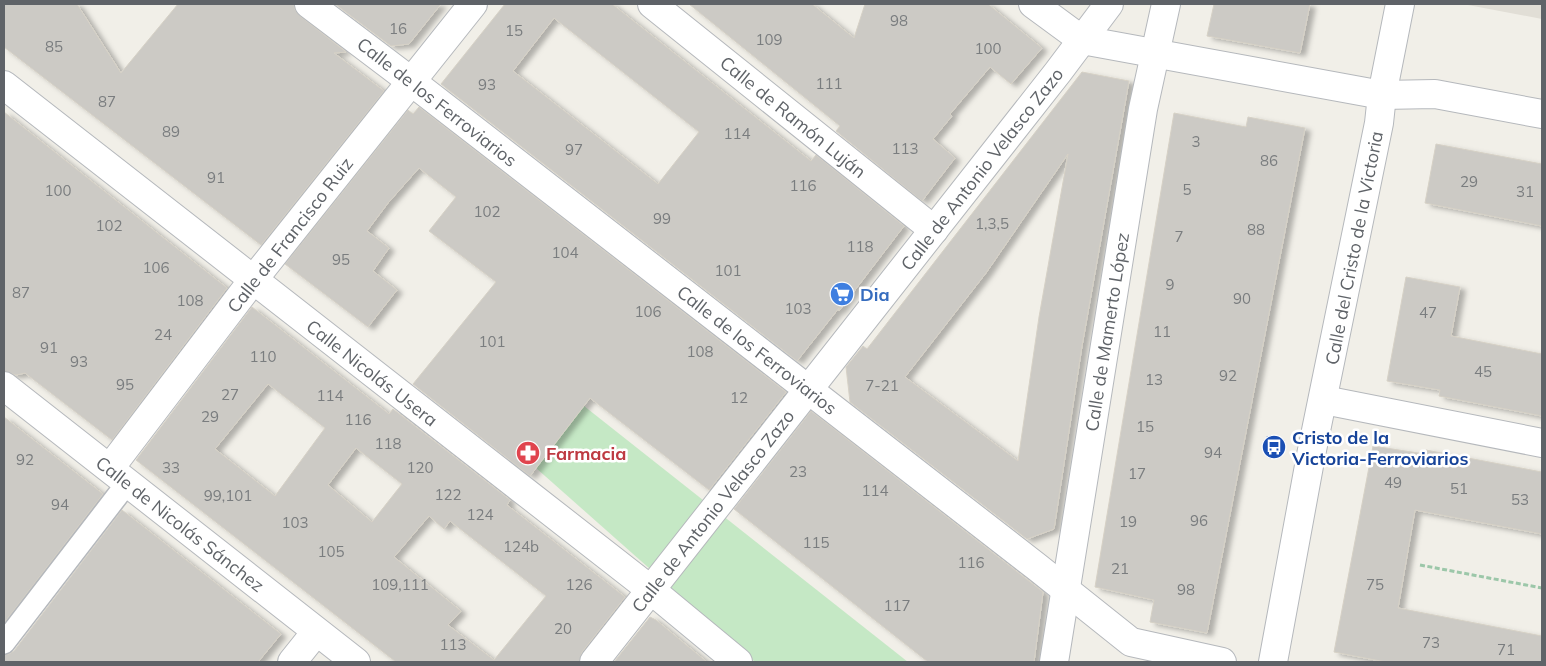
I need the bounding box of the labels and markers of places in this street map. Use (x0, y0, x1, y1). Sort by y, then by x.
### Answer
supermarket icon: Dia (829, 281, 855, 307)
place label: Dia (860, 283, 890, 306)
place label: Cristo de la Victoria-Ferroviarios (1291, 426, 1468, 470)
bus stop icon: Cristo de la Victoria-Ferroviarios (1261, 434, 1287, 460)
pharmacy icon: Farmacia (515, 440, 541, 466)
place label: Farmacia (546, 442, 626, 465)

